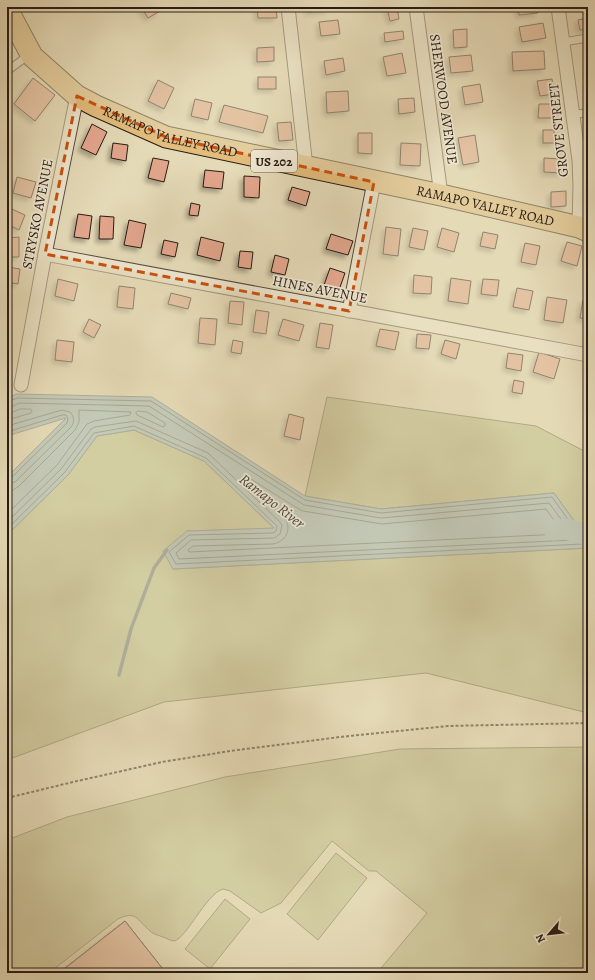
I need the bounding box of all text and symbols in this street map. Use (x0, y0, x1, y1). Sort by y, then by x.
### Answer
street label: SHERWOOD AVENUE (425, 33, 462, 165)
street label: GROVE STREET (544, 82, 573, 178)
street label: RAMAPO VALLEY ROAD (100, 101, 239, 162)
road number: US 202 (251, 150, 297, 172)
street label: STRYSKO AVENUE (17, 157, 57, 271)
street label: RAMAPO VALLEY ROAD (414, 181, 556, 231)
street label: HINES AVENUE (271, 271, 369, 308)
water label: Ramapo River (235, 469, 310, 533)
north arrow (529, 914, 569, 954)
text: N (532, 931, 549, 946)

